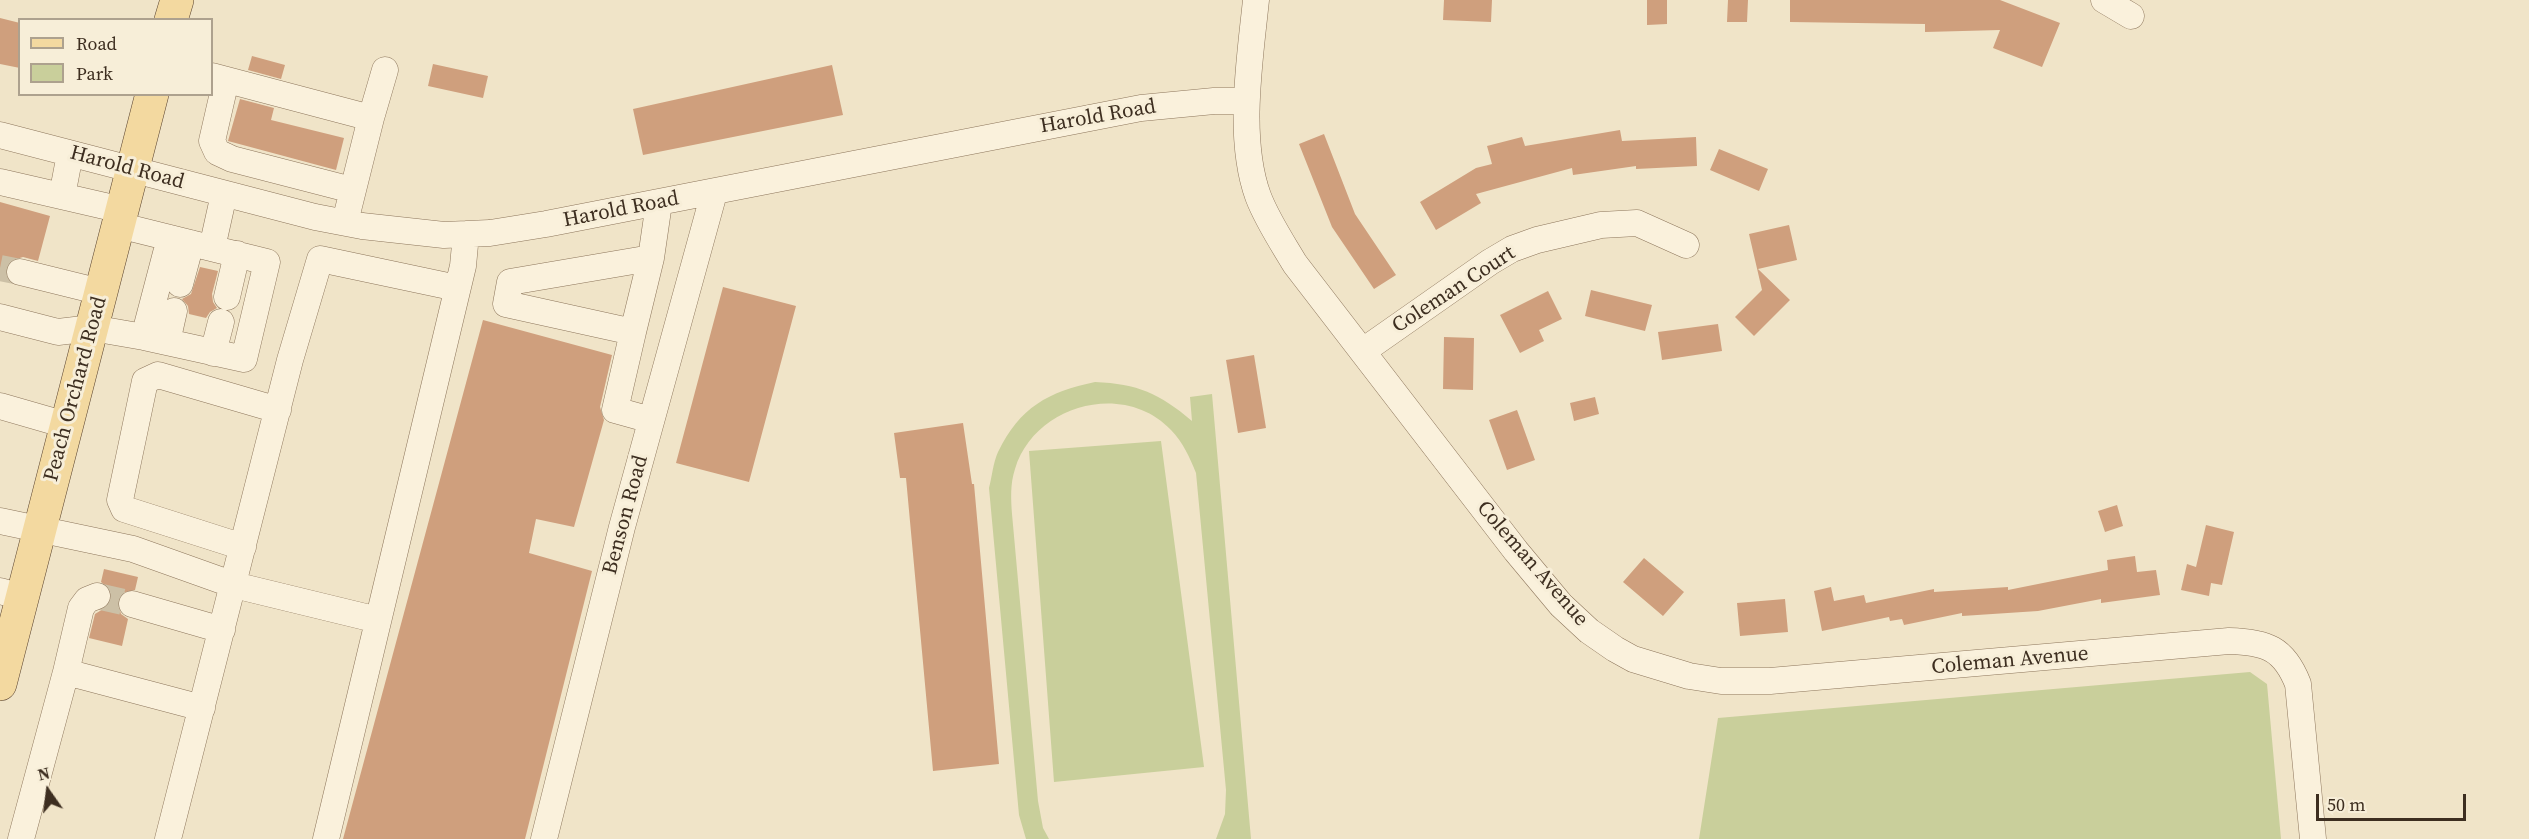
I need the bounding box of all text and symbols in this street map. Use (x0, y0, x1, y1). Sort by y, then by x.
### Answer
legend (18, 18, 213, 96)
text: Road (76, 31, 117, 56)
text: Park (76, 61, 113, 86)
street label: Harold Road (1038, 94, 1158, 140)
street label: Harold Road (67, 141, 187, 195)
street label: Harold Road (561, 186, 681, 234)
street label: Coleman Court (1388, 241, 1520, 339)
street label: Peach Orchard Road (39, 294, 113, 484)
street label: Benson Road (598, 453, 654, 577)
street label: Coleman Avenue (1471, 496, 1593, 632)
street label: Coleman Avenue (1930, 642, 2090, 680)
north arrow (18, 761, 78, 821)
text: N (35, 761, 52, 786)
scale bar (2319, 782, 2469, 820)
text: 50 m (2327, 792, 2365, 817)

